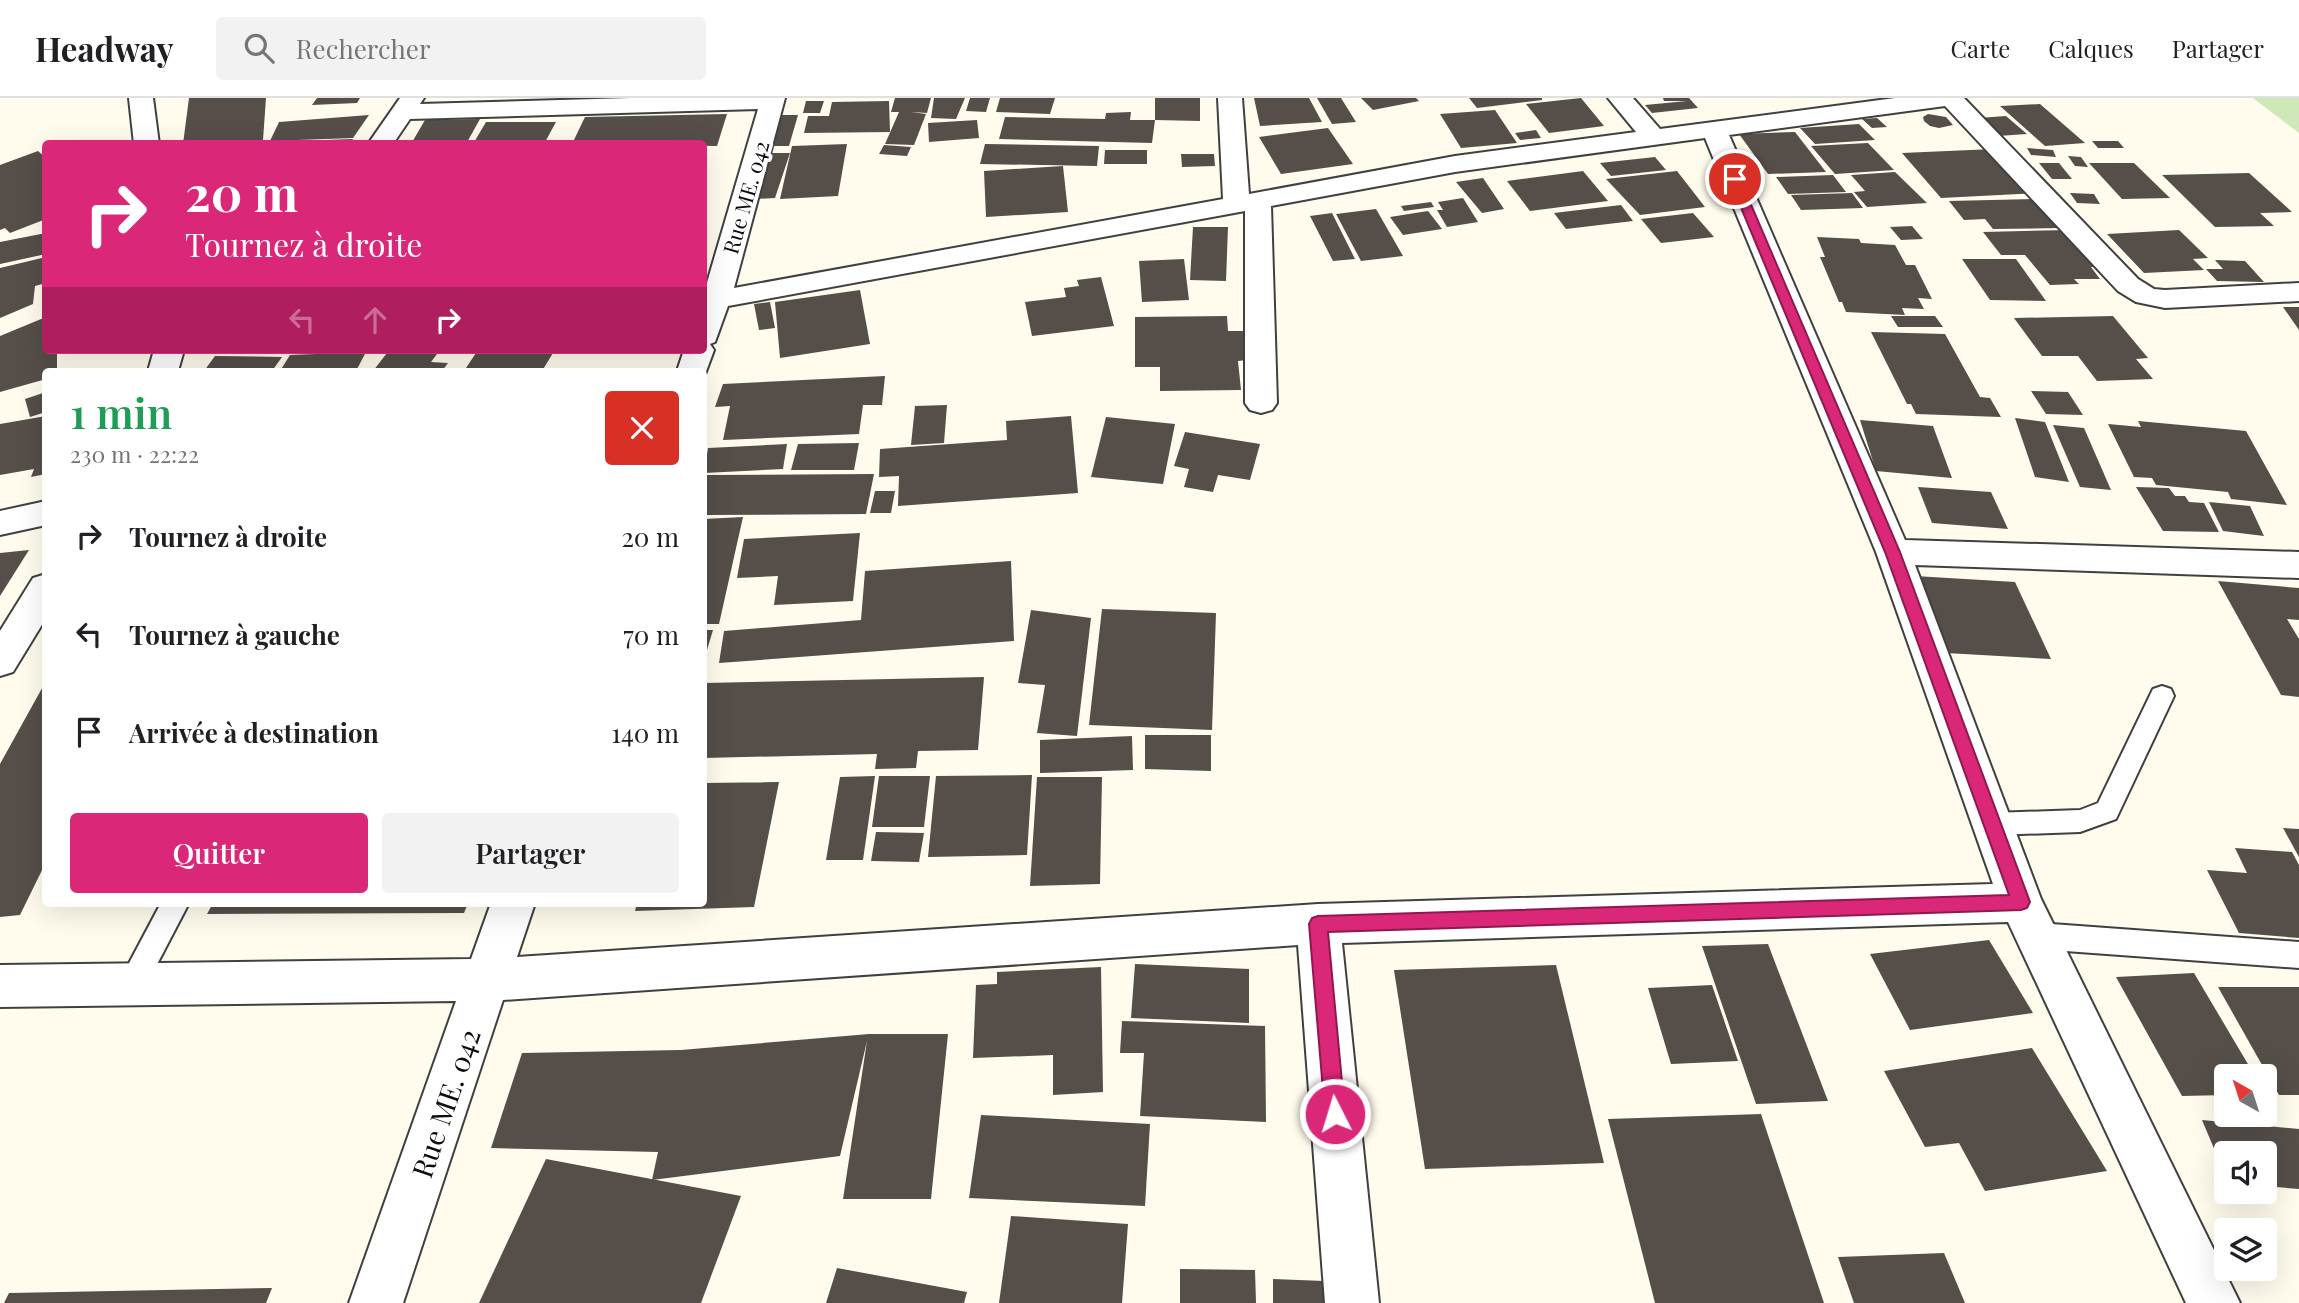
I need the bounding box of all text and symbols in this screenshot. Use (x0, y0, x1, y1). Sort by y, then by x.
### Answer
search box (216, 17, 706, 80)
text: Headway (35, 26, 174, 70)
icon: search (240, 29, 278, 67)
text: Rechercher (296, 31, 431, 66)
text: Carte (1951, 32, 2010, 64)
text: Calques (2048, 32, 2134, 64)
text: Partager (2172, 32, 2264, 64)
street label: Rue ME. 042 (716, 137, 774, 257)
pin (1705, 149, 1765, 209)
text: 20 m (185, 159, 298, 224)
icon: arrive (1716, 160, 1754, 198)
icon: right (70, 168, 161, 259)
text: Tournez à droite (185, 222, 423, 265)
icon: left (283, 301, 321, 339)
icon: ahead (356, 301, 394, 339)
icon: right (429, 301, 467, 339)
text: 1 min (70, 384, 172, 440)
button: close (605, 391, 679, 465)
text: 230 m · 22:22 (70, 438, 199, 469)
icon: right (70, 517, 108, 555)
text: Tournez à droite (129, 519, 327, 554)
text: 20 m (621, 519, 679, 554)
icon: left (70, 615, 108, 653)
text: Tournez à gauche (129, 617, 340, 652)
text: 70 m (623, 617, 679, 652)
icon: arrive (70, 713, 108, 751)
text: Arrivée à destination (129, 715, 379, 750)
text: 140 m (611, 715, 679, 750)
button: Quitter (70, 813, 368, 893)
button: Partager (382, 813, 679, 893)
street label: Rue ME. 042 (402, 1024, 488, 1182)
north arrow (2214, 1064, 2277, 1127)
map controls (2214, 1064, 2277, 1281)
position arrow (1298, 1077, 1372, 1151)
button: sound (2214, 1141, 2277, 1204)
button: layers (2214, 1218, 2277, 1281)

